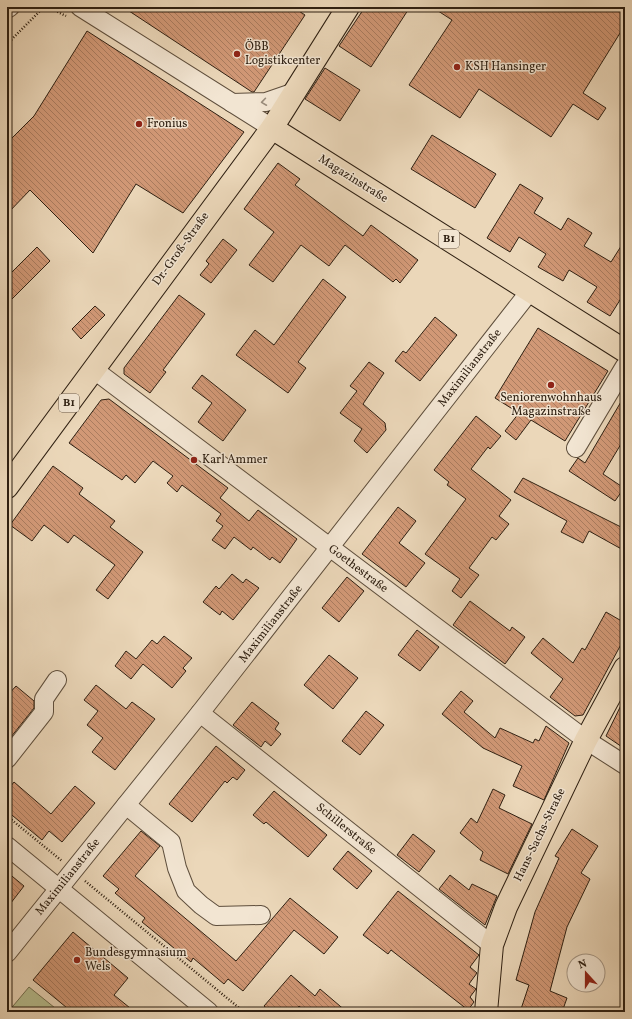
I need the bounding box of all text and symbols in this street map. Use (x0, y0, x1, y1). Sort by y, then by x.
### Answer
place label: ÖBB Logistikcenter (245, 38, 320, 69)
marker: ÖBB Logistikcenter (232, 49, 242, 59)
place label: KSH Hansinger (465, 59, 546, 75)
marker: KSH Hansinger (452, 62, 462, 72)
one-way arrow (261, 97, 267, 106)
place label: Fronius (147, 116, 187, 132)
marker: Fronius (134, 119, 144, 129)
street label: Magazinstraße (315, 151, 391, 207)
street label: Dr.-Groß-Straße (149, 209, 213, 289)
road number: B1 (439, 230, 459, 248)
street label: Maximilianstraße (435, 326, 506, 410)
marker: Seniorenwohnhaus Magazinstraße (546, 380, 556, 390)
place label: Seniorenwohnhaus Magazinstraße (500, 390, 602, 420)
road number: B1 (59, 394, 79, 412)
place label: Karl Ammer (202, 452, 268, 468)
marker: Karl Ammer (189, 455, 199, 465)
street label: Goethestraße (325, 541, 391, 597)
street label: Maximilianstraße (236, 582, 307, 666)
street label: Hans-Sachs-Straße (510, 785, 570, 884)
street label: Schillerstraße (312, 800, 380, 859)
street label: Maximilianstraße (32, 835, 104, 919)
place label: Bundesgymnasium Wels (85, 945, 187, 975)
north arrow (566, 953, 606, 993)
marker: Bundesgymnasium Wels (72, 955, 82, 965)
text: N (577, 957, 589, 973)

